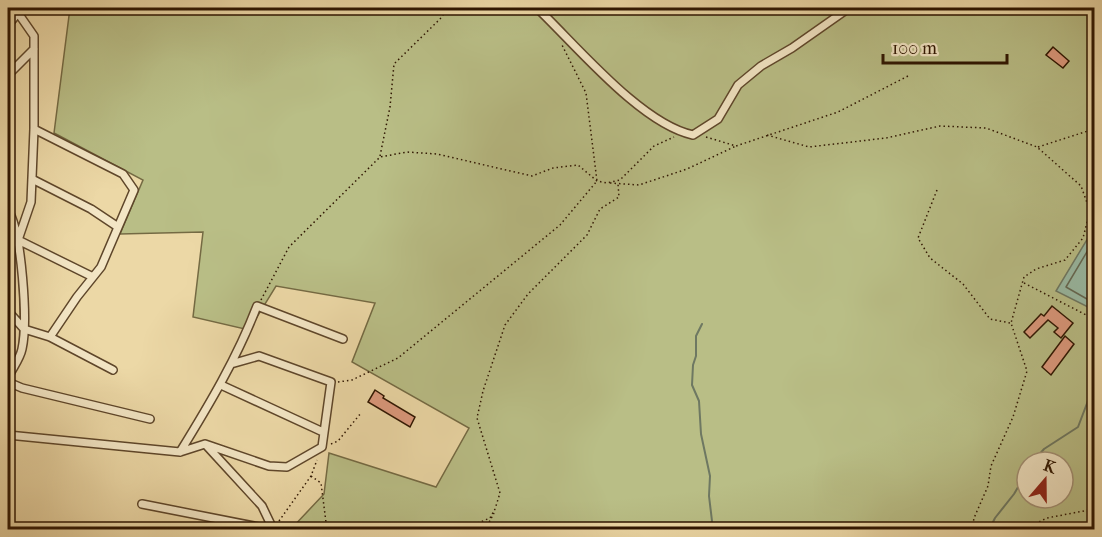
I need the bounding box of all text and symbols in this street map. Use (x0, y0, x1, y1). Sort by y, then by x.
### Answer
scale bar (883, 27, 1008, 65)
text: 100 m (892, 38, 937, 59)
north arrow (1015, 450, 1075, 510)
text: K (1041, 455, 1060, 478)

